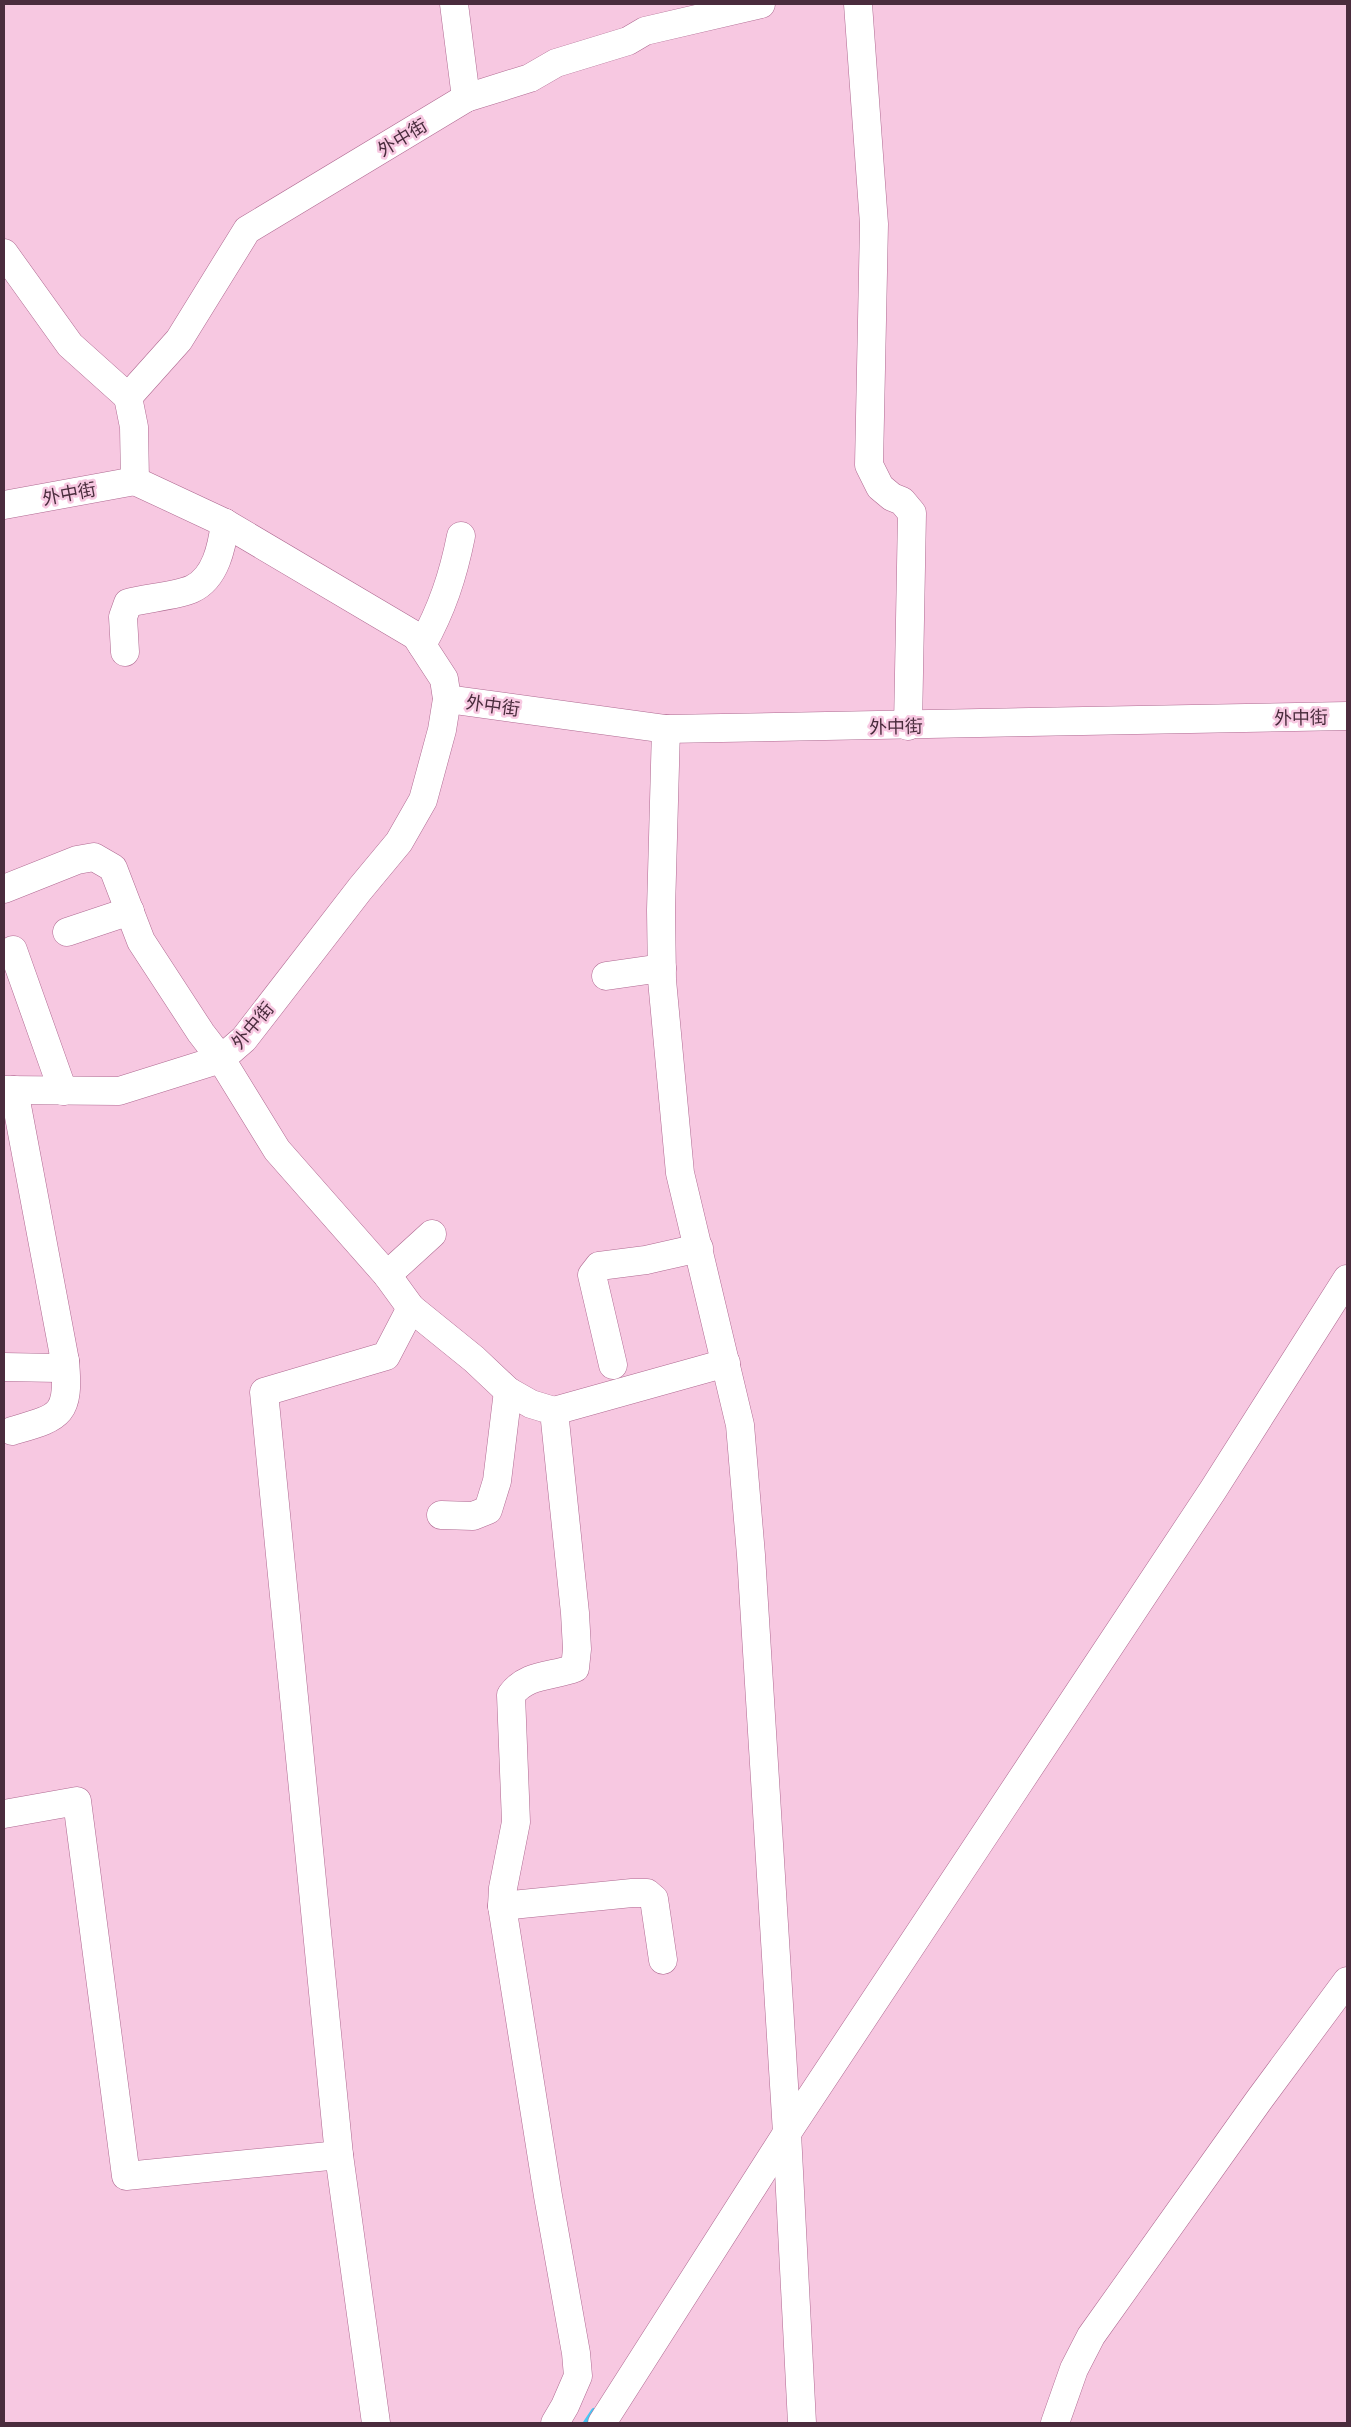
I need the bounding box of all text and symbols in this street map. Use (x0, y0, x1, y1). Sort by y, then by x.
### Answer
street label: 外中街 (373, 114, 431, 160)
street label: 外中街 (40, 477, 98, 509)
street label: 外中街 (465, 690, 521, 720)
street label: 外中街 (1274, 706, 1328, 728)
street label: 外中街 (869, 715, 923, 737)
street label: 外中街 (226, 997, 278, 1053)

